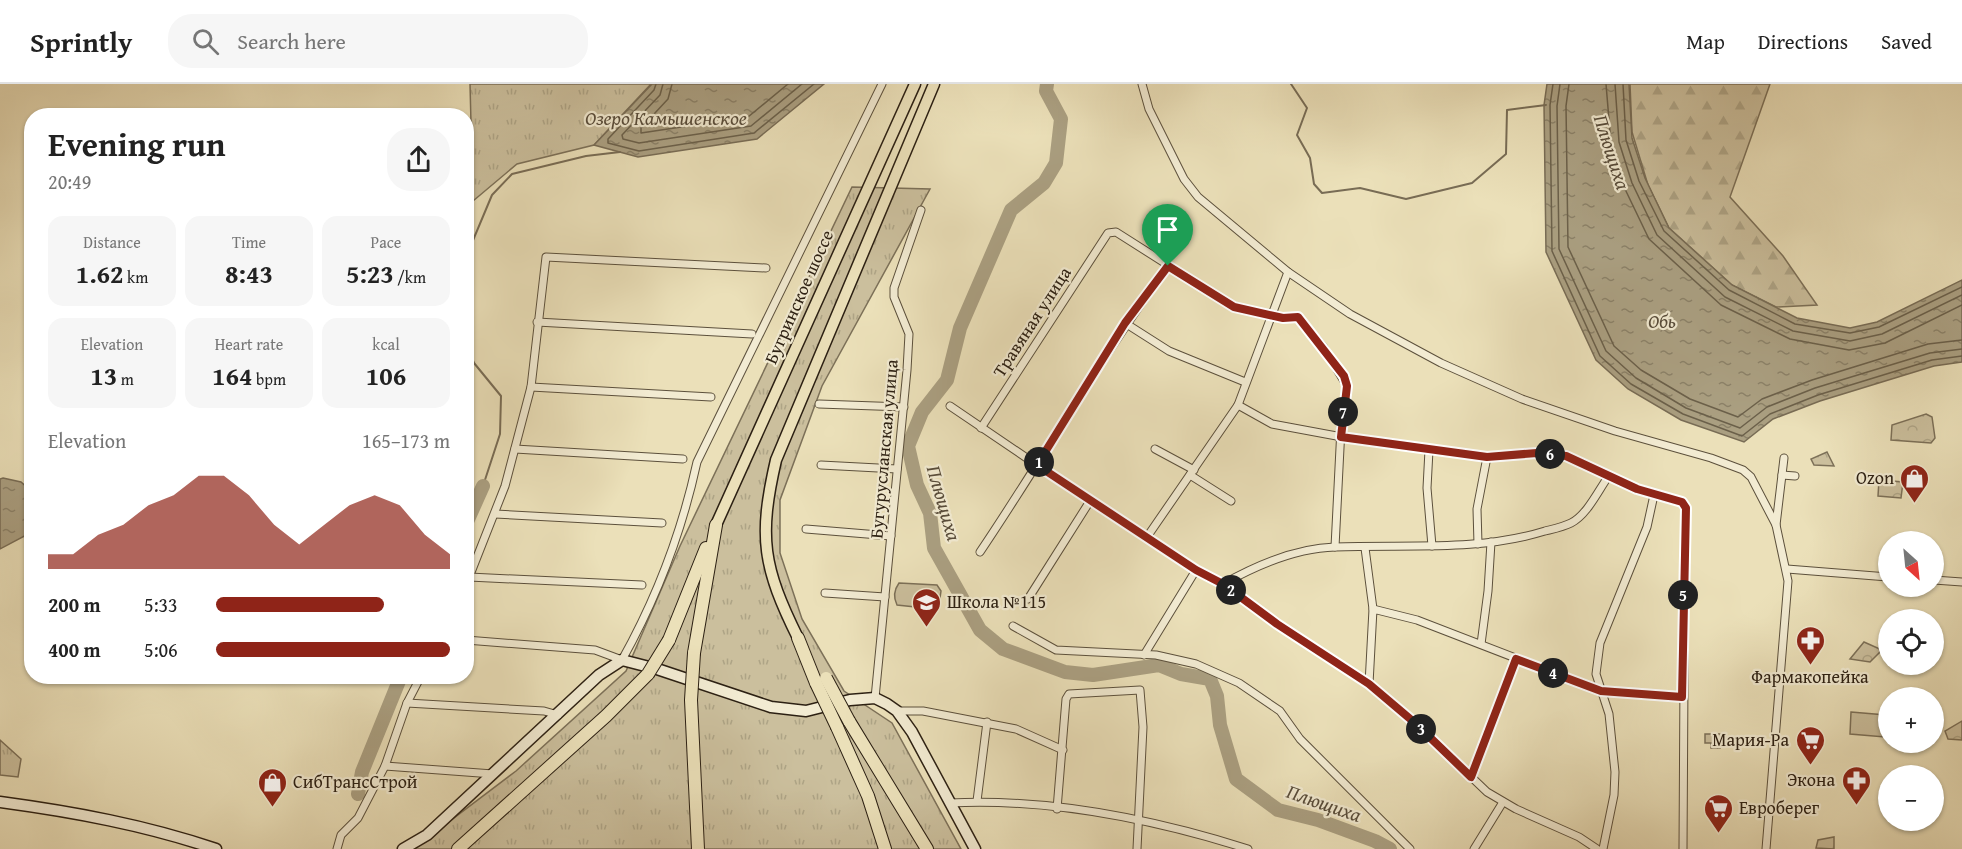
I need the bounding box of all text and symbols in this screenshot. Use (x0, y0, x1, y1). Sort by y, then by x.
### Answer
search box (168, 14, 588, 68)
text: Sprintly (30, 21, 132, 62)
icon: search (189, 25, 222, 58)
text: Search here (237, 25, 346, 57)
text: Map (1686, 26, 1725, 57)
text: Directions (1758, 26, 1848, 57)
text: Saved (1881, 26, 1932, 57)
water label: Озеро Камышенское (585, 103, 747, 132)
water label: Плющиха (1587, 111, 1638, 194)
text: Evening run (48, 120, 225, 168)
button: share (387, 128, 450, 191)
text: 20:49 (48, 167, 91, 196)
pin (1142, 204, 1193, 266)
icon: arrive (1151, 213, 1184, 246)
street label: Бугринское шоссе (757, 226, 840, 368)
text: Distance (83, 230, 141, 254)
text: Time (232, 230, 266, 254)
text: Pace (371, 230, 401, 254)
text: 1.62 (76, 254, 124, 293)
text: 8:43 (225, 254, 273, 293)
text: 5:23 (346, 254, 394, 293)
street label: Травяная улица (986, 261, 1078, 382)
text: km (124, 265, 148, 289)
text: /km (394, 265, 426, 289)
water label: Обь (1648, 306, 1676, 335)
text: Elevation (81, 332, 143, 356)
text: Heart rate (215, 332, 283, 356)
text: kcal (372, 332, 400, 356)
text: 13 (90, 356, 117, 395)
text: 164 (212, 356, 252, 395)
text: 106 (366, 356, 406, 395)
street label: Бугурусланская улица (862, 358, 905, 540)
text: m (117, 367, 134, 391)
text: bpm (252, 367, 286, 391)
pin: 7 (1328, 397, 1358, 427)
text: 7 (1339, 400, 1347, 424)
text: Elevation (48, 426, 126, 455)
text: 165–173 m (362, 426, 450, 455)
pin: 6 (1535, 439, 1565, 469)
text: 6 (1546, 442, 1554, 466)
pin: 1 (1024, 447, 1054, 477)
text: 1 (1035, 450, 1043, 474)
water label: Плющиха (920, 462, 969, 545)
shop icon: Ozon (1899, 462, 1931, 504)
place label: Ozon (1856, 464, 1894, 491)
north arrow (1878, 531, 1944, 597)
map controls (1878, 531, 1944, 831)
pin: 2 (1216, 575, 1246, 605)
text: 2 (1227, 578, 1235, 602)
pin: 5 (1668, 580, 1698, 610)
text: 5 (1679, 583, 1687, 607)
school or university icon: Школа №115 (910, 586, 942, 628)
place label: Школа №115 (947, 588, 1046, 615)
text: 200 m (48, 590, 101, 619)
text: 5:33 (144, 590, 178, 619)
button: locate (1878, 609, 1944, 675)
pharmacy icon: Фармакопейка (1794, 624, 1826, 666)
text: 400 m (48, 635, 101, 664)
text: 5:06 (144, 635, 178, 664)
pin: 4 (1538, 658, 1568, 688)
text: 4 (1549, 661, 1557, 685)
place label: Фармакопейка (1751, 663, 1869, 690)
button: + (1878, 687, 1944, 753)
pin: 3 (1406, 714, 1436, 744)
text: 3 (1417, 717, 1425, 741)
supermarket icon: Мария-Ра (1794, 724, 1826, 766)
place label: Мария-Ра (1712, 726, 1789, 753)
pharmacy icon: Экона (1840, 764, 1872, 806)
button: − (1878, 765, 1944, 831)
shop icon: СибТрансСтрой (256, 766, 288, 808)
place label: Экона (1787, 766, 1835, 793)
place label: СибТрансСтрой (293, 768, 418, 795)
water label: Плющиха (1283, 776, 1366, 829)
supermarket icon: Евроберег (1702, 792, 1734, 834)
place label: Евроберег (1739, 794, 1820, 821)

